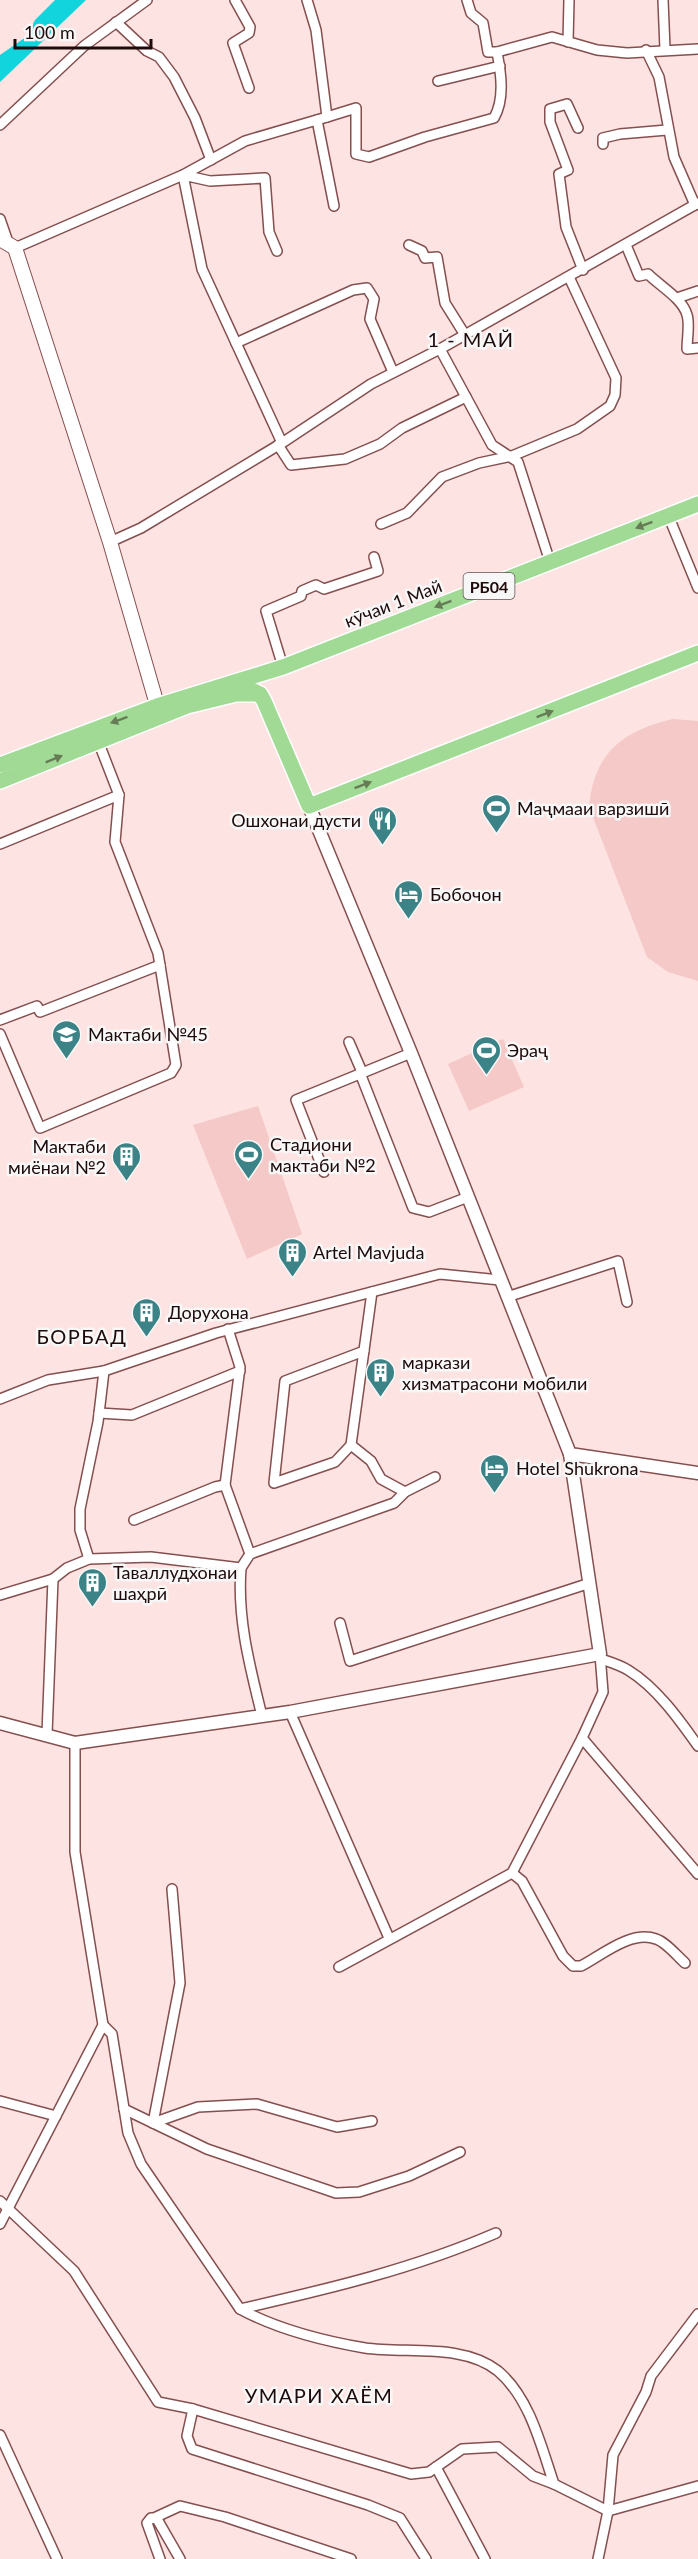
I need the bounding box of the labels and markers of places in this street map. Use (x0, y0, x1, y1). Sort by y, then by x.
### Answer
sports icon: Маҷмааи варзишӣ (480, 792, 512, 834)
place label: Маҷмааи варзишӣ (517, 797, 669, 819)
restaurant icon: Ошхонаи дусти (366, 804, 398, 846)
place label: Ошхонаи дусти (231, 809, 361, 831)
hotel icon: Бобочон (393, 878, 425, 920)
place label: Бобочон (430, 883, 502, 905)
school or university icon: Мактаби №45 (51, 1018, 83, 1060)
place label: Мактаби №45 (88, 1023, 208, 1045)
sports icon: Эраҷ (470, 1034, 502, 1076)
place label: Эраҷ (507, 1039, 548, 1061)
place label: Стадиони мактаби №2 (270, 1133, 376, 1176)
place label: Мактаби миёнаи №2 (8, 1135, 106, 1178)
sports icon: Стадиони мактаби №2 (233, 1138, 265, 1180)
building icon: Мактаби миёнаи №2 (111, 1140, 143, 1182)
building icon: Artel Mavjuda (276, 1236, 308, 1278)
place label: Artel Mavjuda (313, 1241, 424, 1263)
building icon: Дорухона (131, 1296, 163, 1338)
place label: Дорухона (168, 1301, 249, 1323)
place label: маркази хизматрасони мобили (402, 1351, 587, 1394)
building icon: маркази хизматрасони мобили (365, 1356, 397, 1398)
hotel icon: Hotel Shukrona (479, 1452, 511, 1494)
place label: Hotel Shukrona (516, 1457, 639, 1479)
place label: Таваллудхонаи шаҳрӣ (113, 1561, 237, 1604)
building icon: Таваллудхонаи шаҳрӣ (76, 1566, 108, 1608)

